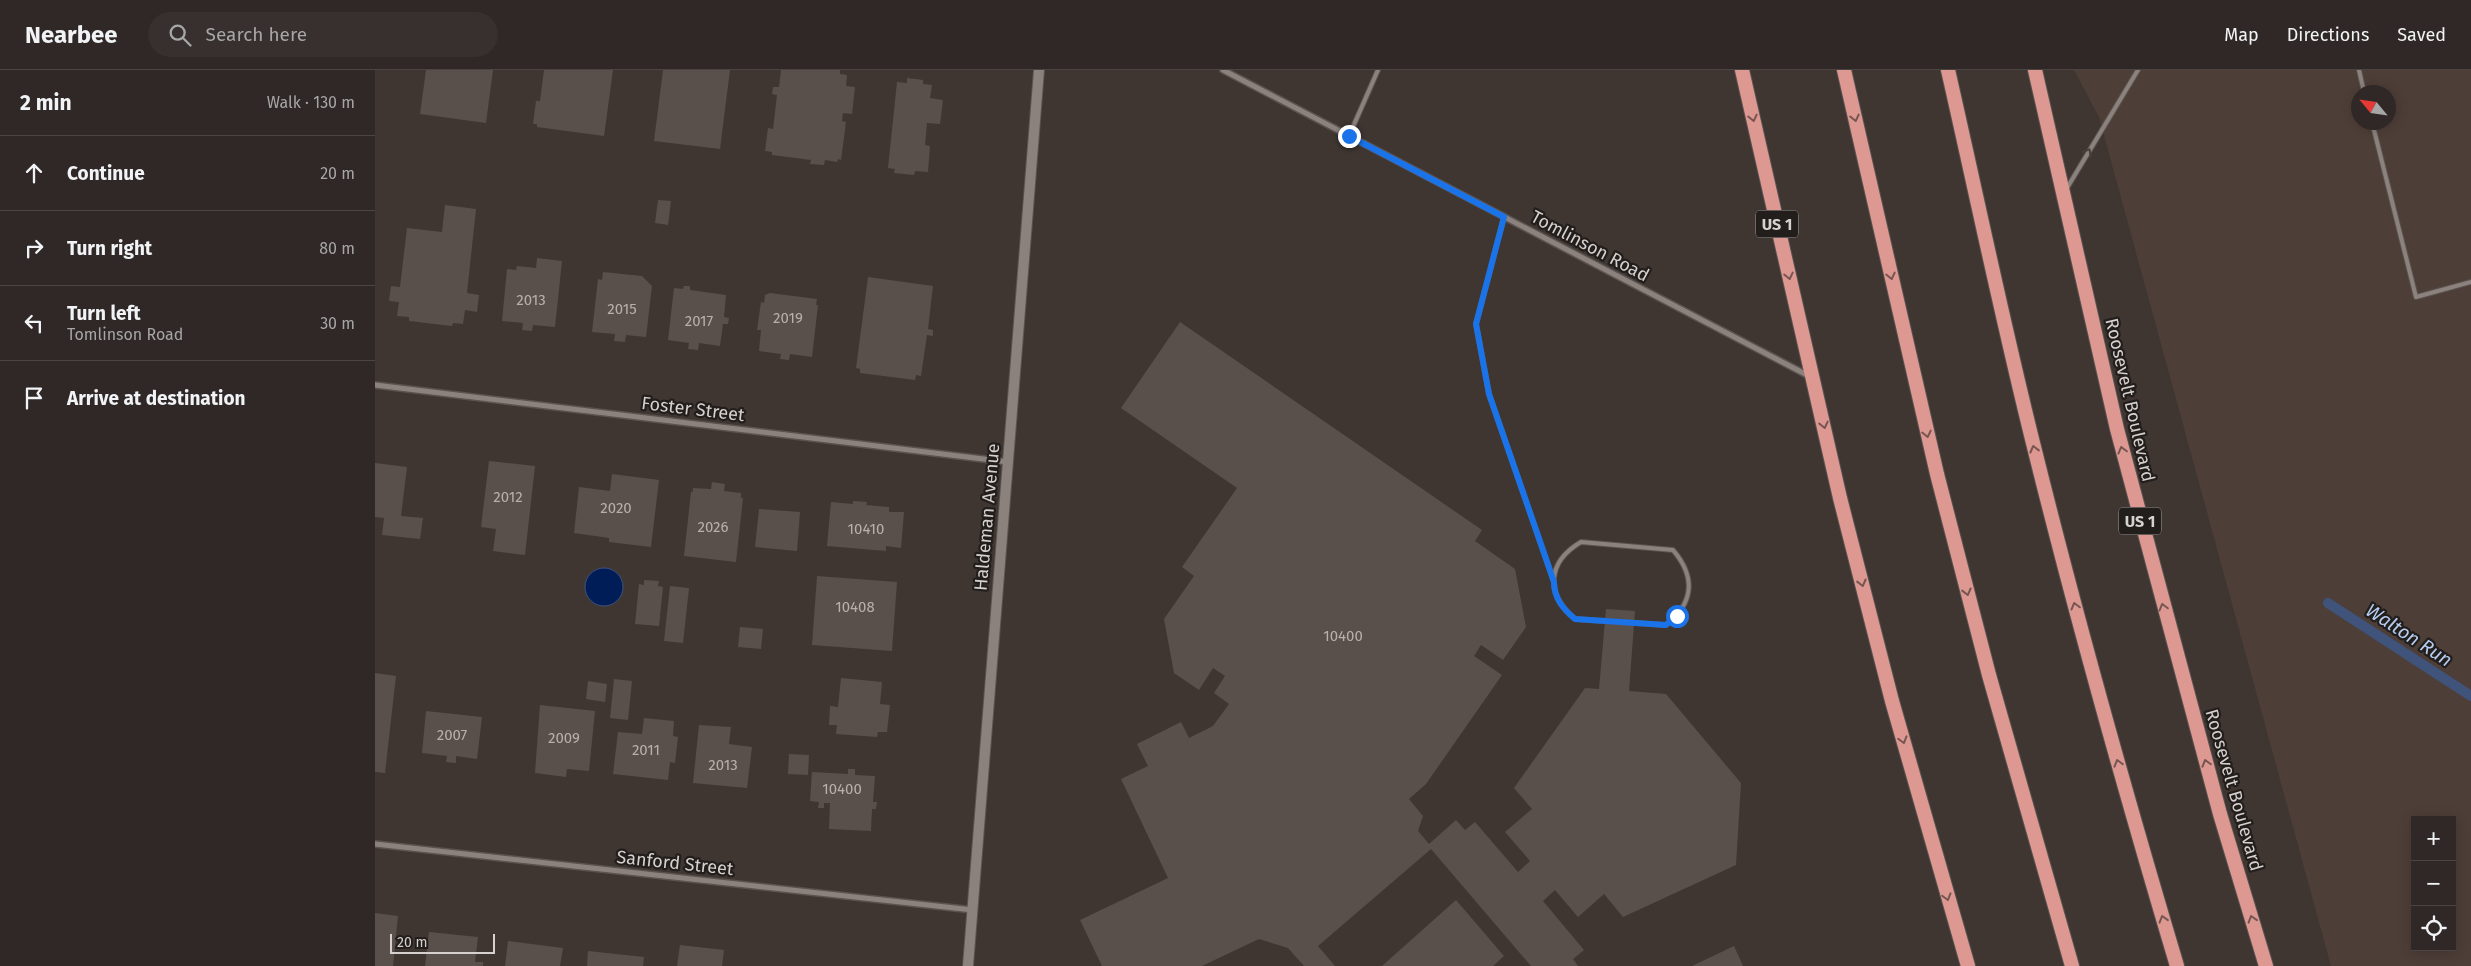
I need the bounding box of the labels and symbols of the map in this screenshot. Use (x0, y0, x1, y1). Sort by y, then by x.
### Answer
north arrow (2351, 85, 2396, 130)
one-way arrow (1747, 113, 1758, 122)
one-way arrow (1849, 113, 1860, 122)
route end (1338, 125, 1361, 148)
one-way arrow (2082, 149, 2092, 158)
street label: Tomlinson Road (1527, 206, 1653, 286)
road number: US 1 (1756, 210, 1798, 238)
one-way arrow (1783, 271, 1794, 280)
one-way arrow (1885, 271, 1896, 280)
house number: 2013 (516, 291, 546, 309)
house number: 2015 (607, 300, 637, 318)
house number: 2019 (773, 309, 803, 327)
house number: 2017 (685, 312, 714, 330)
street label: Roosevelt Boulevard (2100, 316, 2160, 484)
street label: Foster Street (640, 392, 746, 426)
one-way arrow (1818, 421, 1828, 430)
one-way arrow (1922, 430, 1932, 439)
street label: Haldeman Avenue (970, 442, 1004, 592)
one-way arrow (2029, 445, 2040, 454)
one-way arrow (2117, 445, 2128, 454)
house number: 2012 (493, 488, 523, 506)
house number: 2020 (600, 499, 632, 517)
road number: US 1 (2119, 508, 2161, 534)
house number: 2026 (697, 518, 729, 536)
house number: 10410 (848, 520, 884, 538)
one-way arrow (1856, 579, 1867, 588)
one-way arrow (1961, 587, 1972, 596)
house number: 10408 (835, 598, 875, 616)
water label: Walton Run (2362, 599, 2456, 671)
one-way arrow (2070, 602, 2081, 611)
one-way arrow (2158, 602, 2169, 611)
route start (1666, 605, 1689, 628)
house number: 10400 (1323, 627, 1363, 645)
street label: Roosevelt Boulevard (2200, 707, 2268, 873)
house number: 2007 (437, 726, 468, 744)
house number: 2009 (548, 729, 580, 747)
one-way arrow (1898, 736, 1908, 744)
house number: 2011 (632, 741, 660, 759)
house number: 2013 (708, 756, 738, 774)
one-way arrow (2113, 759, 2124, 768)
one-way arrow (2202, 760, 2212, 768)
house number: 10400 (822, 780, 862, 798)
street label: Sanford Street (616, 846, 735, 880)
one-way arrow (1942, 892, 1952, 900)
one-way arrow (2159, 916, 2169, 924)
one-way arrow (2248, 916, 2258, 924)
scale bar (390, 931, 495, 954)

